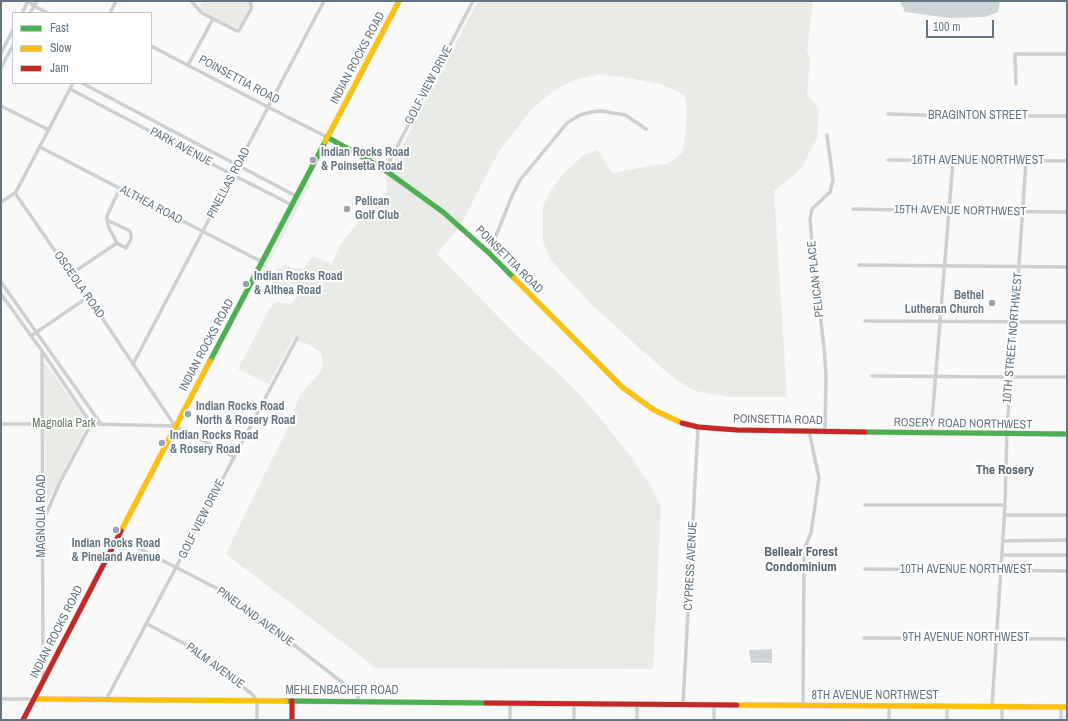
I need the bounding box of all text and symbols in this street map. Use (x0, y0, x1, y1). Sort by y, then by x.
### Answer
street label: INDIAN ROCKS ROAD (328, 9, 388, 107)
legend (12, 12, 152, 84)
scale bar (928, 12, 996, 38)
text: 100 m (933, 19, 960, 35)
text: Fast (50, 20, 69, 36)
text: Slow (50, 40, 71, 56)
street label: GOLF VIEW DRIVE (402, 43, 456, 127)
street label: POINSETTIA ROAD (196, 53, 282, 107)
text: Jam (50, 60, 69, 76)
street label: BRAGINTON STREET (928, 109, 1028, 123)
street label: PARK AVENUE (147, 125, 215, 169)
street label: PINELLAS ROAD (204, 145, 254, 221)
place label: Indian Rocks Road & Poinsetta Road (321, 146, 410, 174)
street label: 16TH AVENUE NORTHWEST (912, 154, 1044, 168)
marker: Indian Rocks Road & Poinsetta Road (308, 155, 318, 165)
street label: ALTHEA ROAD (117, 183, 185, 227)
place label: Pelican Golf Club (355, 195, 399, 223)
street label: 15TH AVENUE NORTHWEST (894, 203, 1026, 219)
marker: Pelican Golf Club (342, 204, 352, 214)
street label: POINSETTIA ROAD (472, 223, 546, 297)
street label: PELICAN PLACE (805, 240, 827, 318)
street label: OSCEOLA ROAD (51, 249, 107, 321)
place label: Indian Rocks Road & Althea Road (254, 270, 343, 298)
street label: 10TH STREET NORTHWEST (1000, 272, 1026, 404)
marker: Indian Rocks Road & Althea Road (241, 279, 251, 289)
place label: Bethel Lutheran Church (905, 289, 984, 317)
street label: INDIAN ROCKS ROAD (177, 296, 237, 394)
marker: Bethel Lutheran Church (987, 298, 997, 308)
place label: Indian Rocks Road North & Rosery Road (196, 400, 296, 428)
marker: Indian Rocks Road North & Rosery Road (183, 409, 193, 419)
street label: POINSETTIA ROAD (733, 412, 823, 428)
street label: ROSERY ROAD NORTHWEST (894, 416, 1032, 432)
park label: Magnolia Park (32, 417, 96, 431)
place label: Indian Rocks Road & Rosery Road (170, 429, 259, 457)
marker: Indian Rocks Road & Rosery Road (157, 438, 167, 448)
district label: The Rosery (976, 463, 1034, 479)
street label: MAGNOLIA ROAD (35, 474, 49, 558)
street label: GOLF VIEW DRIVE (176, 477, 228, 561)
street label: CYPRESS AVENUE (681, 521, 701, 611)
marker: Indian Rocks Road & Pineland Avenue (111, 525, 121, 535)
place label: Indian Rocks Road & Pineland Avenue (72, 537, 160, 565)
district label: Belleair Forest Condominium (764, 545, 838, 576)
street label: 10TH AVENUE NORTHWEST (900, 563, 1032, 577)
street label: INDIAN ROCKS ROAD (27, 583, 87, 681)
street label: PINELAND AVENUE (214, 584, 296, 650)
street label: 9TH AVENUE NORTHWEST (902, 631, 1030, 645)
street label: PALM AVENUE (183, 640, 247, 692)
street label: MEHLENBACHER ROAD (285, 684, 399, 698)
street label: 8TH AVENUE NORTHWEST (811, 689, 939, 703)

